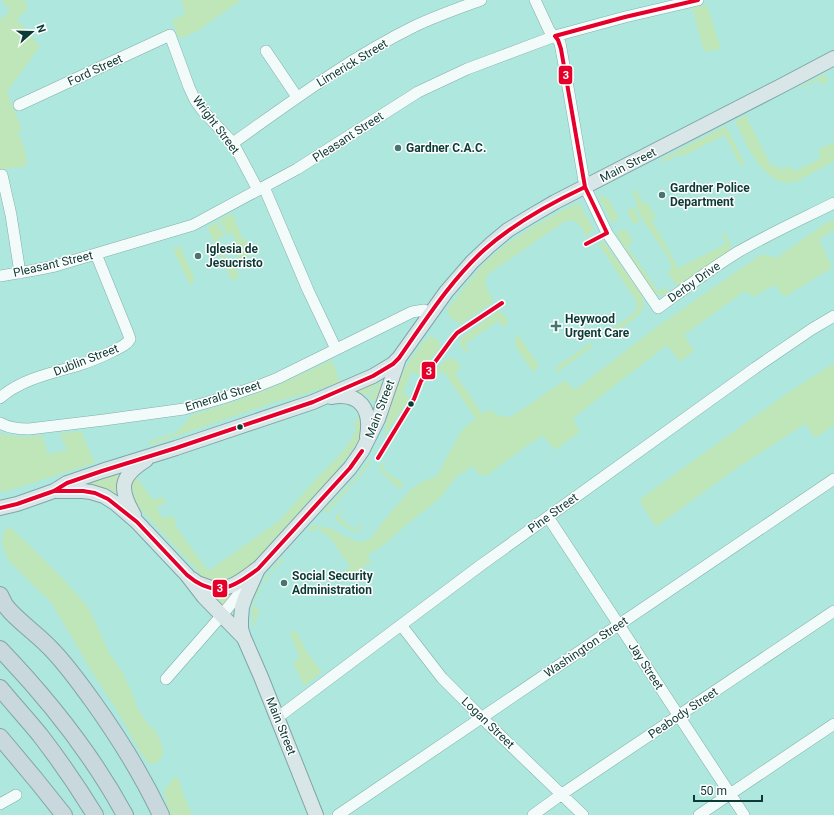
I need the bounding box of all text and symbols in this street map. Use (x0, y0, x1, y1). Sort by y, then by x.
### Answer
north arrow (12, 12, 52, 52)
text: N (33, 23, 48, 35)
street label: Limerick Street (314, 36, 390, 90)
street label: Ford Street (65, 51, 125, 89)
line badge: 3 (558, 65, 573, 85)
text: 3 (563, 69, 569, 82)
street label: Wright Street (190, 93, 243, 157)
street label: Pleasant Street (310, 109, 386, 165)
place label: Gardner C.A.C. (406, 141, 486, 155)
marker: Gardner C.A.C. (393, 143, 403, 153)
street label: Main Street (598, 145, 658, 185)
place label: Gardner Police Department (670, 181, 750, 209)
marker: Gardner Police Department (657, 190, 667, 200)
place label: Iglesia de Jesucristo (206, 242, 263, 270)
street label: Pleasant Street (12, 248, 94, 280)
marker: Iglesia de Jesucristo (193, 251, 203, 261)
street label: Derby Drive (665, 259, 723, 305)
place label: Heywood Urgent Care (565, 312, 630, 340)
marker: Heywood Urgent Care (550, 320, 562, 332)
street label: Dublin Street (52, 341, 120, 379)
line badge: 3 (421, 361, 436, 380)
text: 3 (426, 365, 432, 378)
street label: Emerald Street (183, 378, 263, 414)
street label: Main Street (363, 378, 398, 440)
unlabelled marker (406, 399, 416, 409)
unlabelled marker (235, 422, 245, 432)
street label: Pine Street (525, 490, 581, 536)
place label: Social Security Administration (292, 569, 374, 597)
marker: Social Security Administration (279, 578, 289, 588)
line badge: 3 (212, 579, 228, 598)
text: 3 (217, 582, 223, 595)
street label: Washington Street (541, 614, 631, 680)
street label: Jay Street (626, 640, 666, 692)
street label: Peabody Street (645, 684, 721, 741)
street label: Logan Street (459, 694, 517, 752)
street label: Main Street (263, 695, 299, 757)
scale bar (694, 777, 762, 803)
text: 50 m (700, 784, 727, 798)

